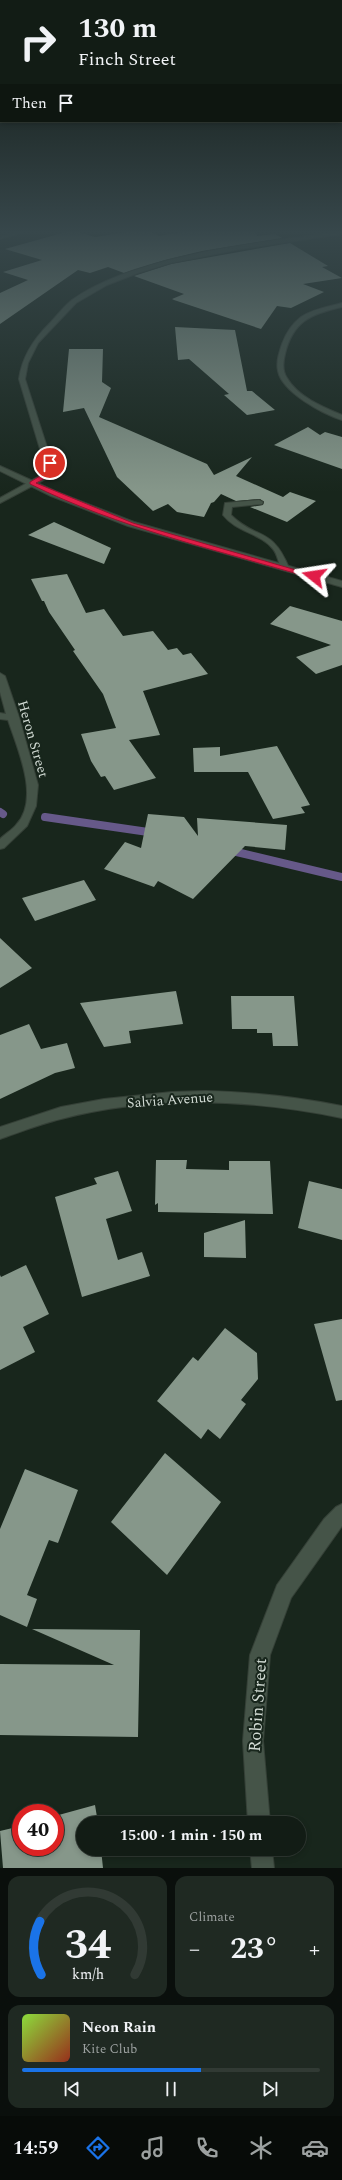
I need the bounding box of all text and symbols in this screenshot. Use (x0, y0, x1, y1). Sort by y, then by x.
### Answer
text: 130 m (78, 7, 157, 50)
icon: right (12, 16, 64, 68)
text: Finch Street (78, 46, 176, 73)
text: Then (12, 92, 47, 115)
icon: arrive (55, 92, 77, 114)
pin (33, 446, 67, 480)
icon: arrive (39, 452, 61, 474)
position arrow (293, 555, 335, 597)
street label: Heron Street (12, 698, 54, 780)
street label: Salvia Avenue (126, 1087, 214, 1113)
street label: Robin Street (242, 1657, 274, 1753)
speed limit sign: 40 (12, 1804, 64, 1856)
text: 15:00 · 1 min · 150 m (120, 1824, 262, 1847)
text: Climate (189, 1907, 235, 1927)
text: 34 (64, 1913, 111, 1976)
text: 23° (230, 1926, 279, 1972)
text: − (189, 1933, 200, 1966)
text: + (309, 1933, 320, 1966)
text: km/h (71, 1963, 104, 1985)
text: Neon Rain (82, 2016, 156, 2039)
text: Kite Club (82, 2039, 137, 2059)
icon: previous (61, 2078, 83, 2100)
icon: pause (160, 2078, 182, 2100)
icon: next (259, 2078, 281, 2100)
icon: directions (84, 2134, 112, 2162)
icon: music (139, 2134, 167, 2162)
icon: phone (193, 2134, 221, 2162)
icon: climate (247, 2134, 275, 2162)
icon: car (301, 2134, 329, 2162)
text: 14:59 (13, 2135, 58, 2162)

